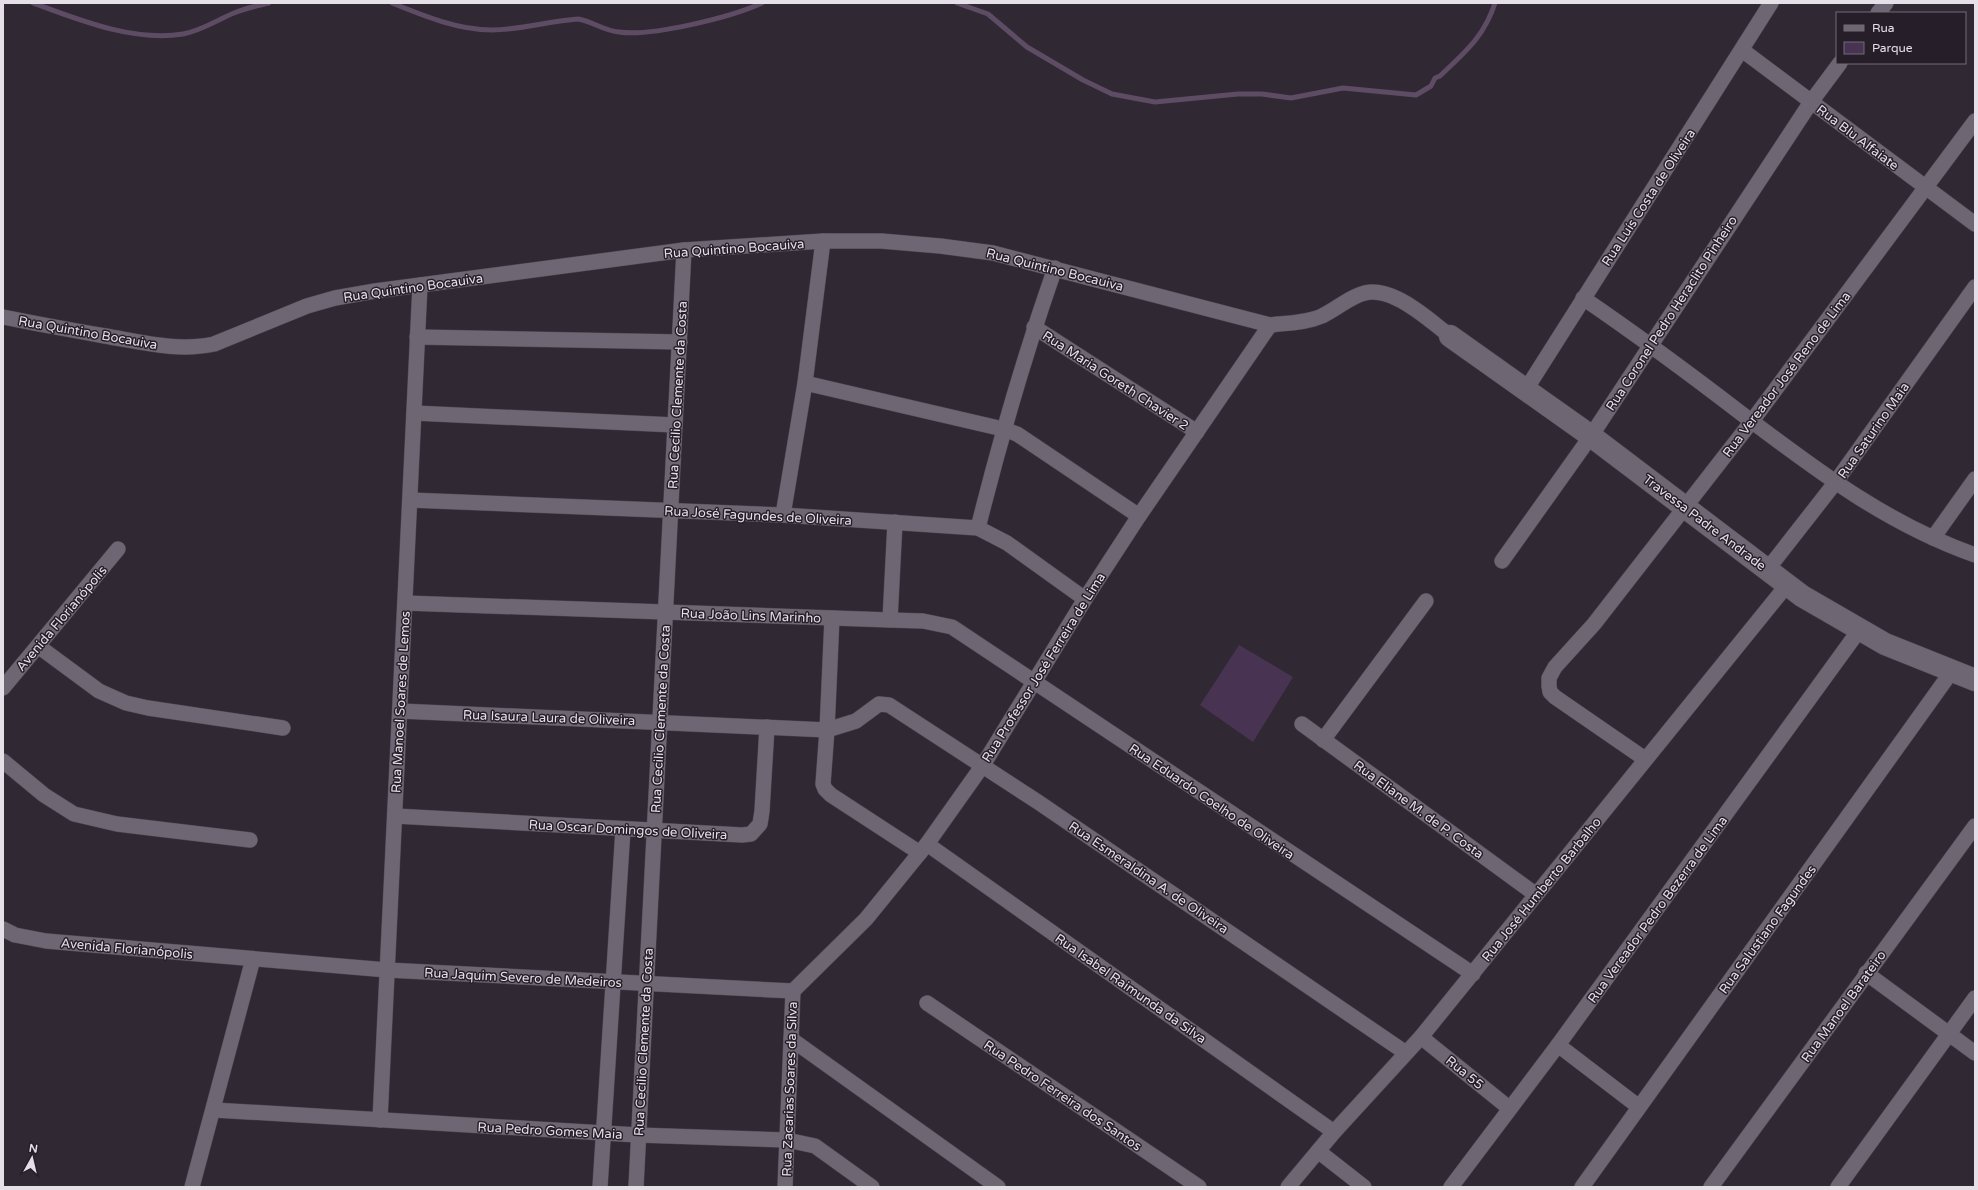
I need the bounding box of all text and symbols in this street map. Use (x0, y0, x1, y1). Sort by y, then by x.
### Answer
legend (1836, 12, 1966, 64)
text: Rua (1872, 21, 1895, 35)
text: Parque (1872, 41, 1913, 55)
street label: Rua Blu Alfaiate (1813, 102, 1902, 174)
street label: Rua Luís Costa de Oliveira (1598, 126, 1699, 269)
street label: Rua Coronel Pedro Heraclito Pinheiro (1603, 213, 1741, 414)
street label: Rua Quintino Bocauiva (663, 236, 805, 262)
street label: Rua Quintino Bocauiva (984, 245, 1125, 295)
street label: Rua Quintino Bocauiva (342, 270, 484, 306)
street label: Rua Vereador José Reno de Lima (1719, 289, 1854, 461)
street label: Rua Cecilio Clemente da Costa (665, 301, 691, 490)
street label: Rua Quintino Bocauiva (17, 313, 159, 353)
street label: Rua Maria Goreth Chavier 2 (1039, 328, 1191, 434)
street label: Rua Saturino Maia (1835, 379, 1913, 482)
street label: Travessa Padre Andrade (1640, 471, 1769, 574)
street label: Rua José Fagundes de Oliveira (664, 503, 852, 529)
street label: Avenida Florianópolis (13, 563, 110, 675)
street label: Rua Professor José Ferreira de Lima (979, 570, 1109, 765)
street label: Rua João Lins Marinho (680, 606, 822, 626)
street label: Rua Manoel Soares de Lemos (388, 611, 414, 794)
street label: Rua Cecilio Clemente da Costa (648, 625, 674, 814)
street label: Rua Isaura Laura de Oliveira (463, 707, 635, 729)
street label: Rua Eduardo Coelho de Oliveira (1126, 740, 1297, 863)
street label: Rua Eliane M. de P. Costa (1350, 757, 1486, 862)
street label: Rua Vereador Pedro Bezerra de Lima (1585, 813, 1731, 1006)
street label: Rua José Humberto Barbalho (1479, 814, 1605, 965)
street label: Rua Oscar Domingos de Oliveira (528, 817, 728, 843)
street label: Rua Esmeraldina A. de Oliveira (1066, 818, 1231, 937)
street label: Rua Salustiano Fagundes (1716, 862, 1820, 997)
street label: Rua Isabel Raimunda da Silva (1052, 930, 1209, 1047)
street label: Avenida Florianópolis (60, 935, 194, 963)
street label: Rua Cecilio Clemente da Costa (631, 948, 657, 1137)
street label: Rua Manoel Barateiro (1798, 948, 1890, 1066)
street label: Rua Jaquim Severo de Medeiros (424, 965, 622, 991)
street label: Rua Zacarias Soares da Silva (779, 1001, 801, 1177)
street label: Rua Pedro Ferreira dos Santos (981, 1037, 1144, 1155)
street label: Rua 55 (1442, 1053, 1487, 1093)
street label: Rua Pedro Gomes Maia (477, 1119, 623, 1143)
north arrow (12, 1138, 52, 1178)
text: N (28, 1142, 39, 1156)

